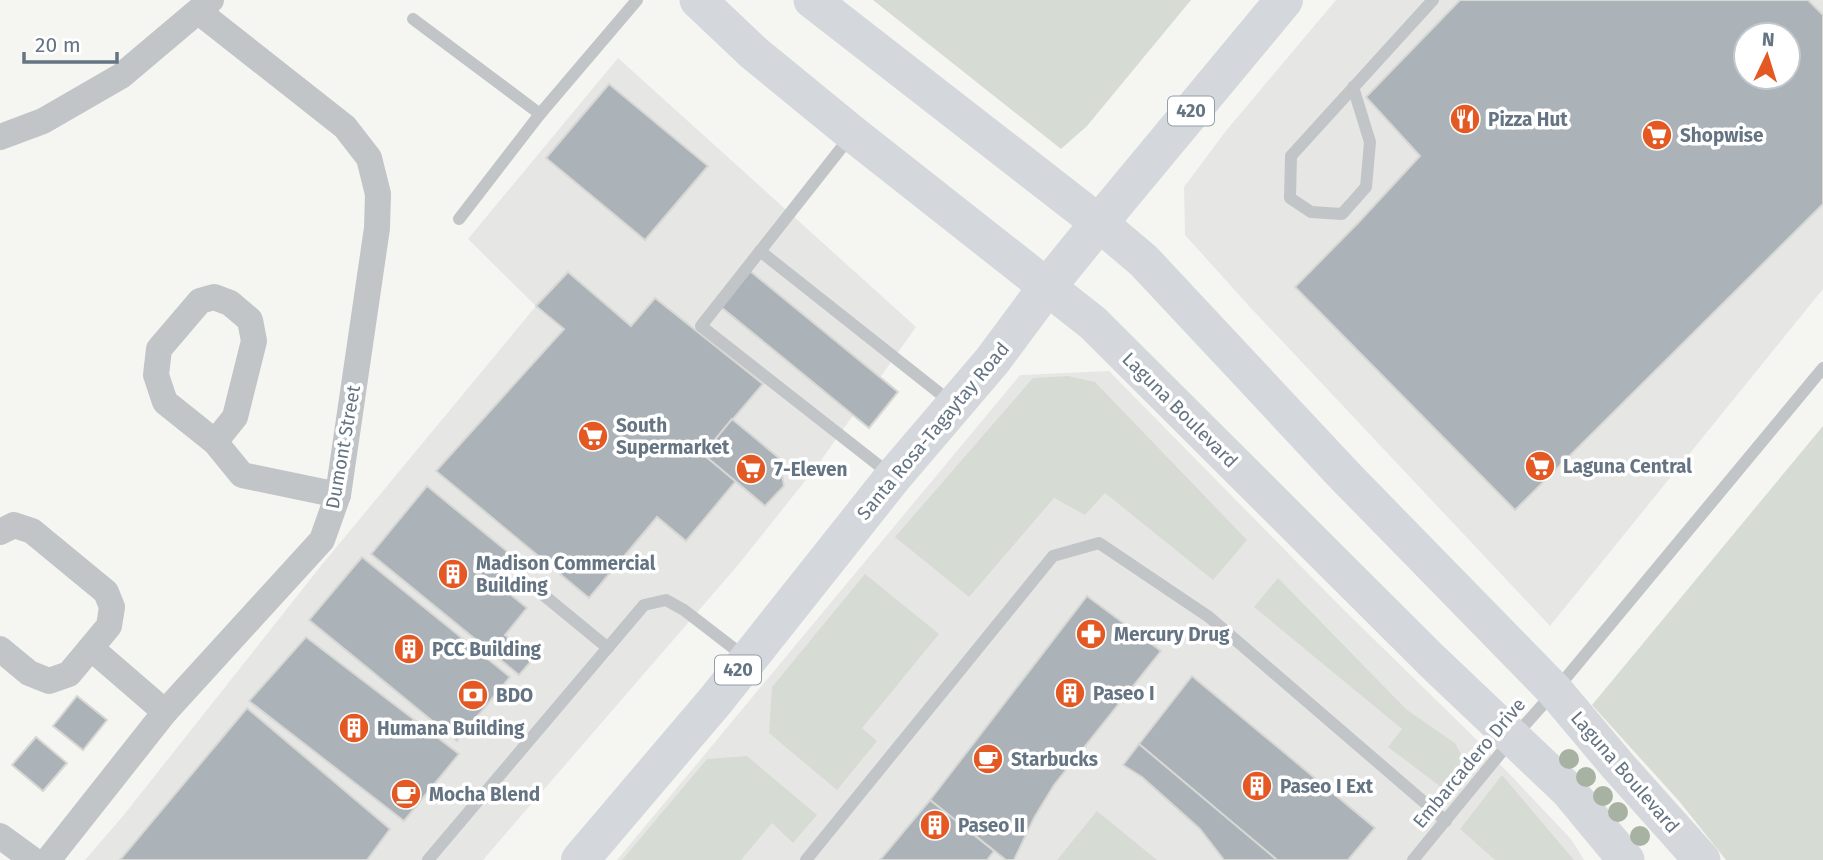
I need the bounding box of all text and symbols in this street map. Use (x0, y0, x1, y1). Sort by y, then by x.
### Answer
scale bar (24, 21, 117, 65)
north arrow (1732, 21, 1802, 91)
text: N (1761, 28, 1775, 51)
text: 20 m (35, 32, 81, 58)
road number: 420 (1168, 96, 1214, 126)
restaurant icon: Pizza Hut (1448, 102, 1482, 136)
place label: Pizza Hut (1488, 108, 1568, 131)
supermarket icon: Shopwise (1640, 118, 1674, 152)
place label: Shopwise (1680, 124, 1764, 147)
street label: Santa Rosa-Tagaytay Road (852, 338, 1014, 524)
street label: Laguna Boulevard (1118, 348, 1242, 472)
street label: Dumont Street (321, 383, 365, 511)
place label: South Supermarket (616, 414, 730, 459)
supermarket icon: South Supermarket (576, 419, 610, 453)
supermarket icon: Laguna Central (1523, 449, 1557, 483)
supermarket icon: 7-Eleven (734, 452, 768, 486)
place label: Laguna Central (1563, 455, 1692, 478)
place label: 7-Eleven (774, 458, 847, 481)
place label: Madison Commercial Building (476, 552, 656, 597)
building icon: Madison Commercial Building (436, 557, 470, 591)
pharmacy icon: Mercury Drug (1074, 617, 1108, 651)
place label: Mercury Drug (1114, 623, 1230, 646)
building icon: PCC Building (392, 632, 426, 666)
place label: PCC Building (432, 638, 542, 661)
road number: 420 (715, 656, 761, 684)
building icon: Paseo I (1053, 676, 1087, 710)
bank icon: BDO (456, 678, 490, 712)
place label: Paseo I (1093, 682, 1154, 705)
place label: BDO (496, 684, 533, 707)
street label: Embarcadero Drive (1408, 693, 1530, 833)
street label: Laguna Boulevard (1566, 706, 1684, 838)
building icon: Humana Building (337, 711, 371, 745)
place label: Humana Building (377, 717, 525, 740)
cafe icon: Starbucks (971, 742, 1005, 776)
place label: Starbucks (1011, 748, 1098, 771)
building icon: Paseo I Ext (1240, 769, 1274, 803)
place label: Paseo I Ext (1280, 775, 1374, 798)
cafe icon: Mocha Blend (389, 777, 423, 811)
place label: Mocha Blend (429, 783, 540, 806)
building icon: Paseo II (918, 808, 952, 842)
place label: Paseo II (958, 814, 1025, 837)

